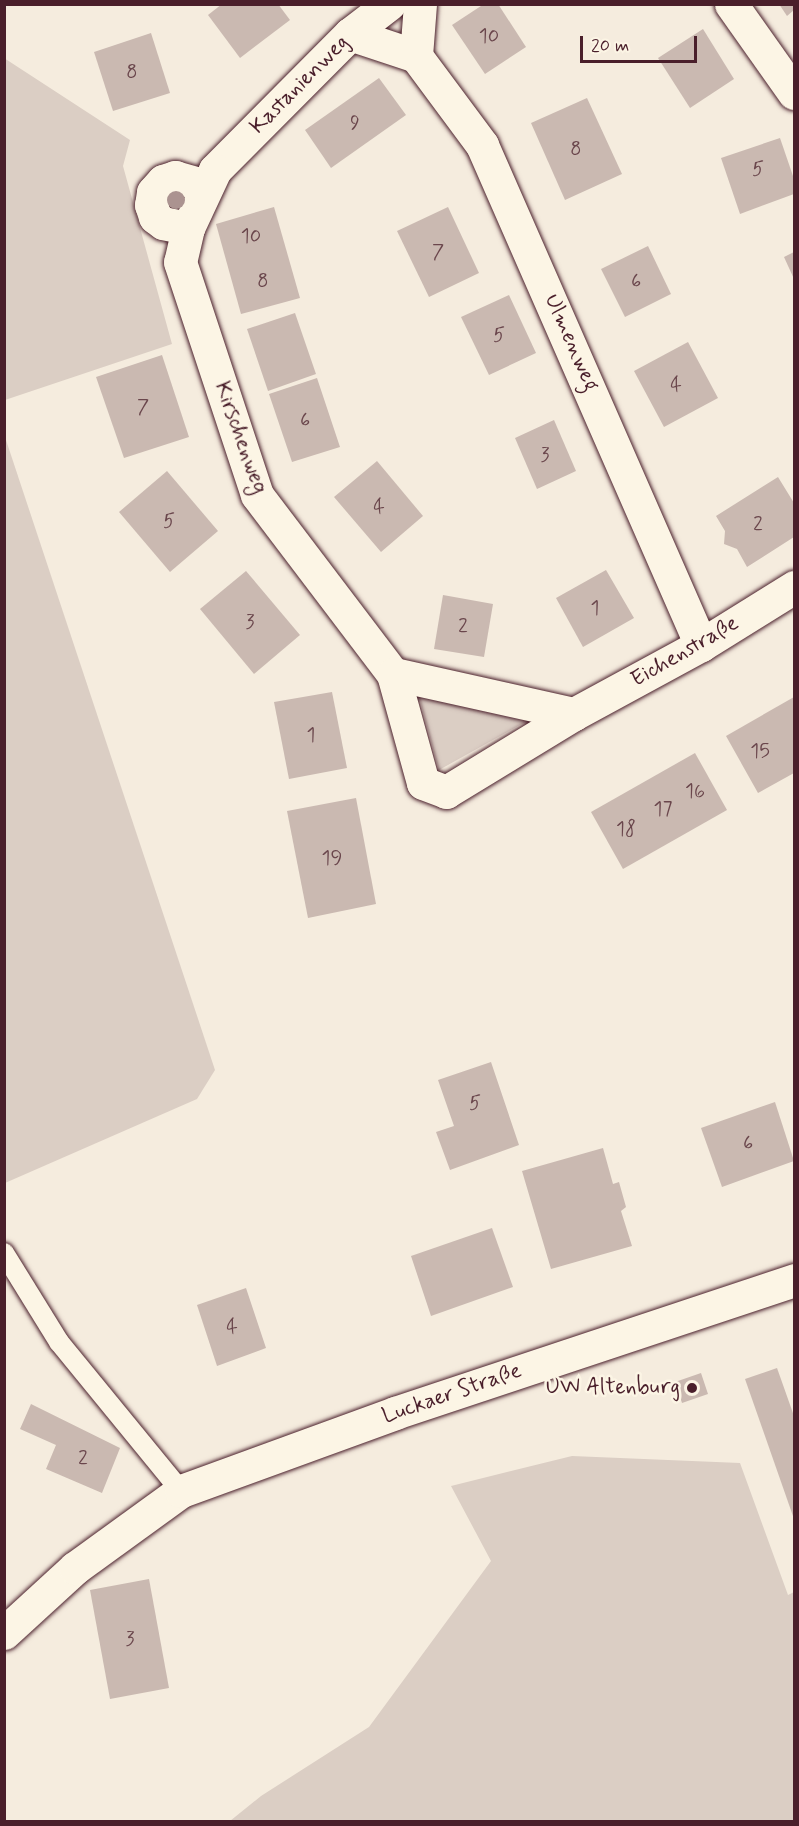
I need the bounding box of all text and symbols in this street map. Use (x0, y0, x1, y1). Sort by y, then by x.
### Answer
house number: 10 (479, 24, 499, 48)
scale bar (583, 24, 700, 62)
street label: Kastanienweg (245, 30, 355, 140)
text: 20 m (591, 34, 629, 58)
house number: 8 (126, 60, 138, 84)
house number: 9 (350, 111, 360, 135)
house number: 8 (570, 137, 582, 161)
house number: 5 (752, 157, 764, 181)
house number: 10 (241, 224, 261, 248)
house number: 7 (432, 240, 444, 264)
house number: 8 (257, 269, 269, 293)
house number: 6 (631, 269, 641, 293)
street label: Ulmenweg (538, 290, 604, 396)
house number: 5 (493, 323, 505, 347)
house number: 4 (670, 373, 682, 397)
street label: Kirschenweg (208, 378, 272, 498)
house number: 7 (137, 395, 149, 419)
house number: 6 (300, 408, 310, 432)
house number: 3 (540, 443, 550, 467)
house number: 4 (373, 495, 385, 519)
house number: 5 (163, 509, 175, 533)
house number: 2 (753, 512, 763, 536)
house number: 1 (591, 596, 599, 620)
house number: 3 (245, 610, 255, 634)
street label: Eichenstraße (626, 611, 744, 693)
house number: 2 (458, 614, 468, 638)
house number: 1 (307, 723, 315, 747)
house number: 15 (750, 739, 770, 763)
house number: 16 (685, 779, 705, 803)
house number: 17 (654, 797, 672, 821)
house number: 18 (616, 817, 636, 841)
house number: 19 (322, 846, 342, 870)
house number: 5 (469, 1091, 481, 1115)
house number: 6 (743, 1131, 753, 1155)
house number: 4 (226, 1315, 238, 1339)
street label: Luckaer Straße (379, 1358, 525, 1430)
place label: UW Altenburg (541, 1375, 680, 1401)
marker: UW Altenburg (685, 1381, 699, 1395)
house number: 2 (78, 1446, 88, 1470)
house number: 3 (125, 1627, 135, 1651)

